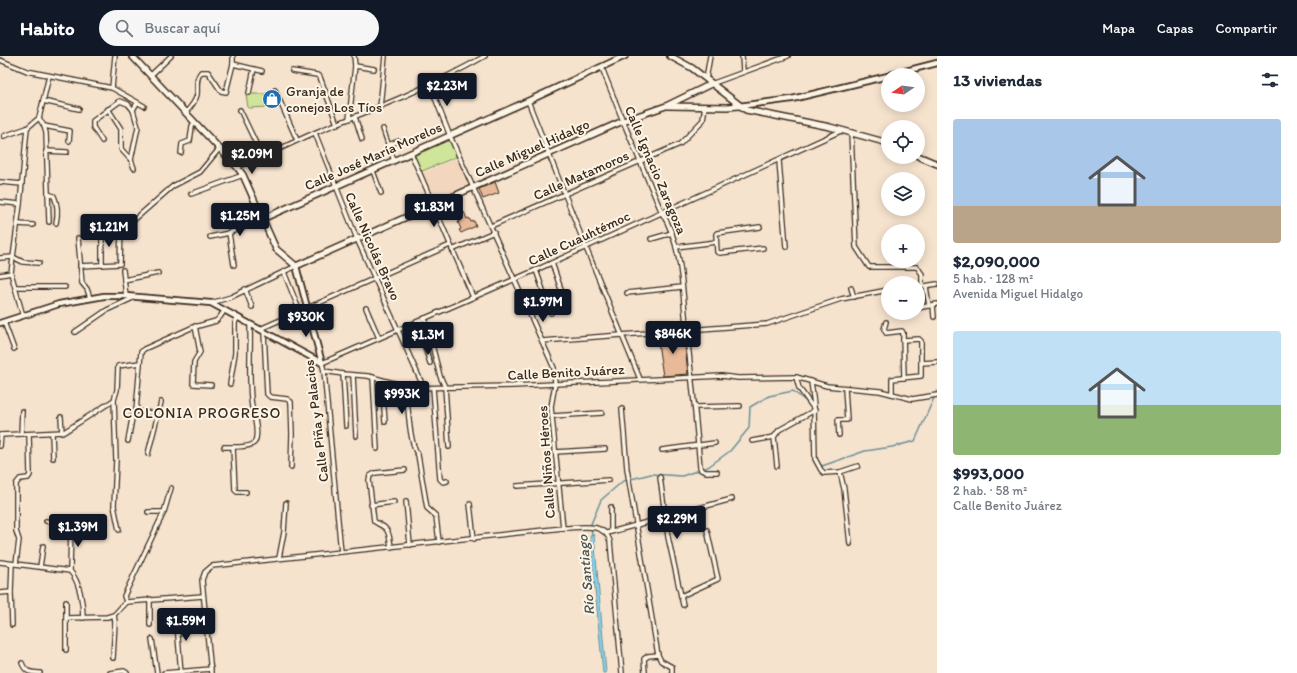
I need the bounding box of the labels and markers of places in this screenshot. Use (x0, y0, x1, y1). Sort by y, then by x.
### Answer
pin: $2.23M (414, 73, 480, 107)
place label: Granja de conejos Los Tíos (286, 83, 382, 116)
shop icon: Granja de conejos Los Tíos (261, 88, 283, 110)
pin: $2.09M (219, 141, 285, 175)
pin: $1.83M (401, 194, 467, 228)
pin: $1.25M (207, 203, 273, 237)
pin: $1.21M (76, 214, 142, 248)
pin: $1.97M (510, 289, 576, 323)
pin: $930K (278, 304, 334, 338)
pin: $846K (645, 321, 701, 355)
pin: $1.3M (400, 322, 456, 356)
pin: $993K (374, 381, 430, 415)
pin: $2.29M (644, 506, 710, 540)
pin: $1.39M (45, 514, 111, 548)
pin: $1.59M (153, 608, 219, 642)

